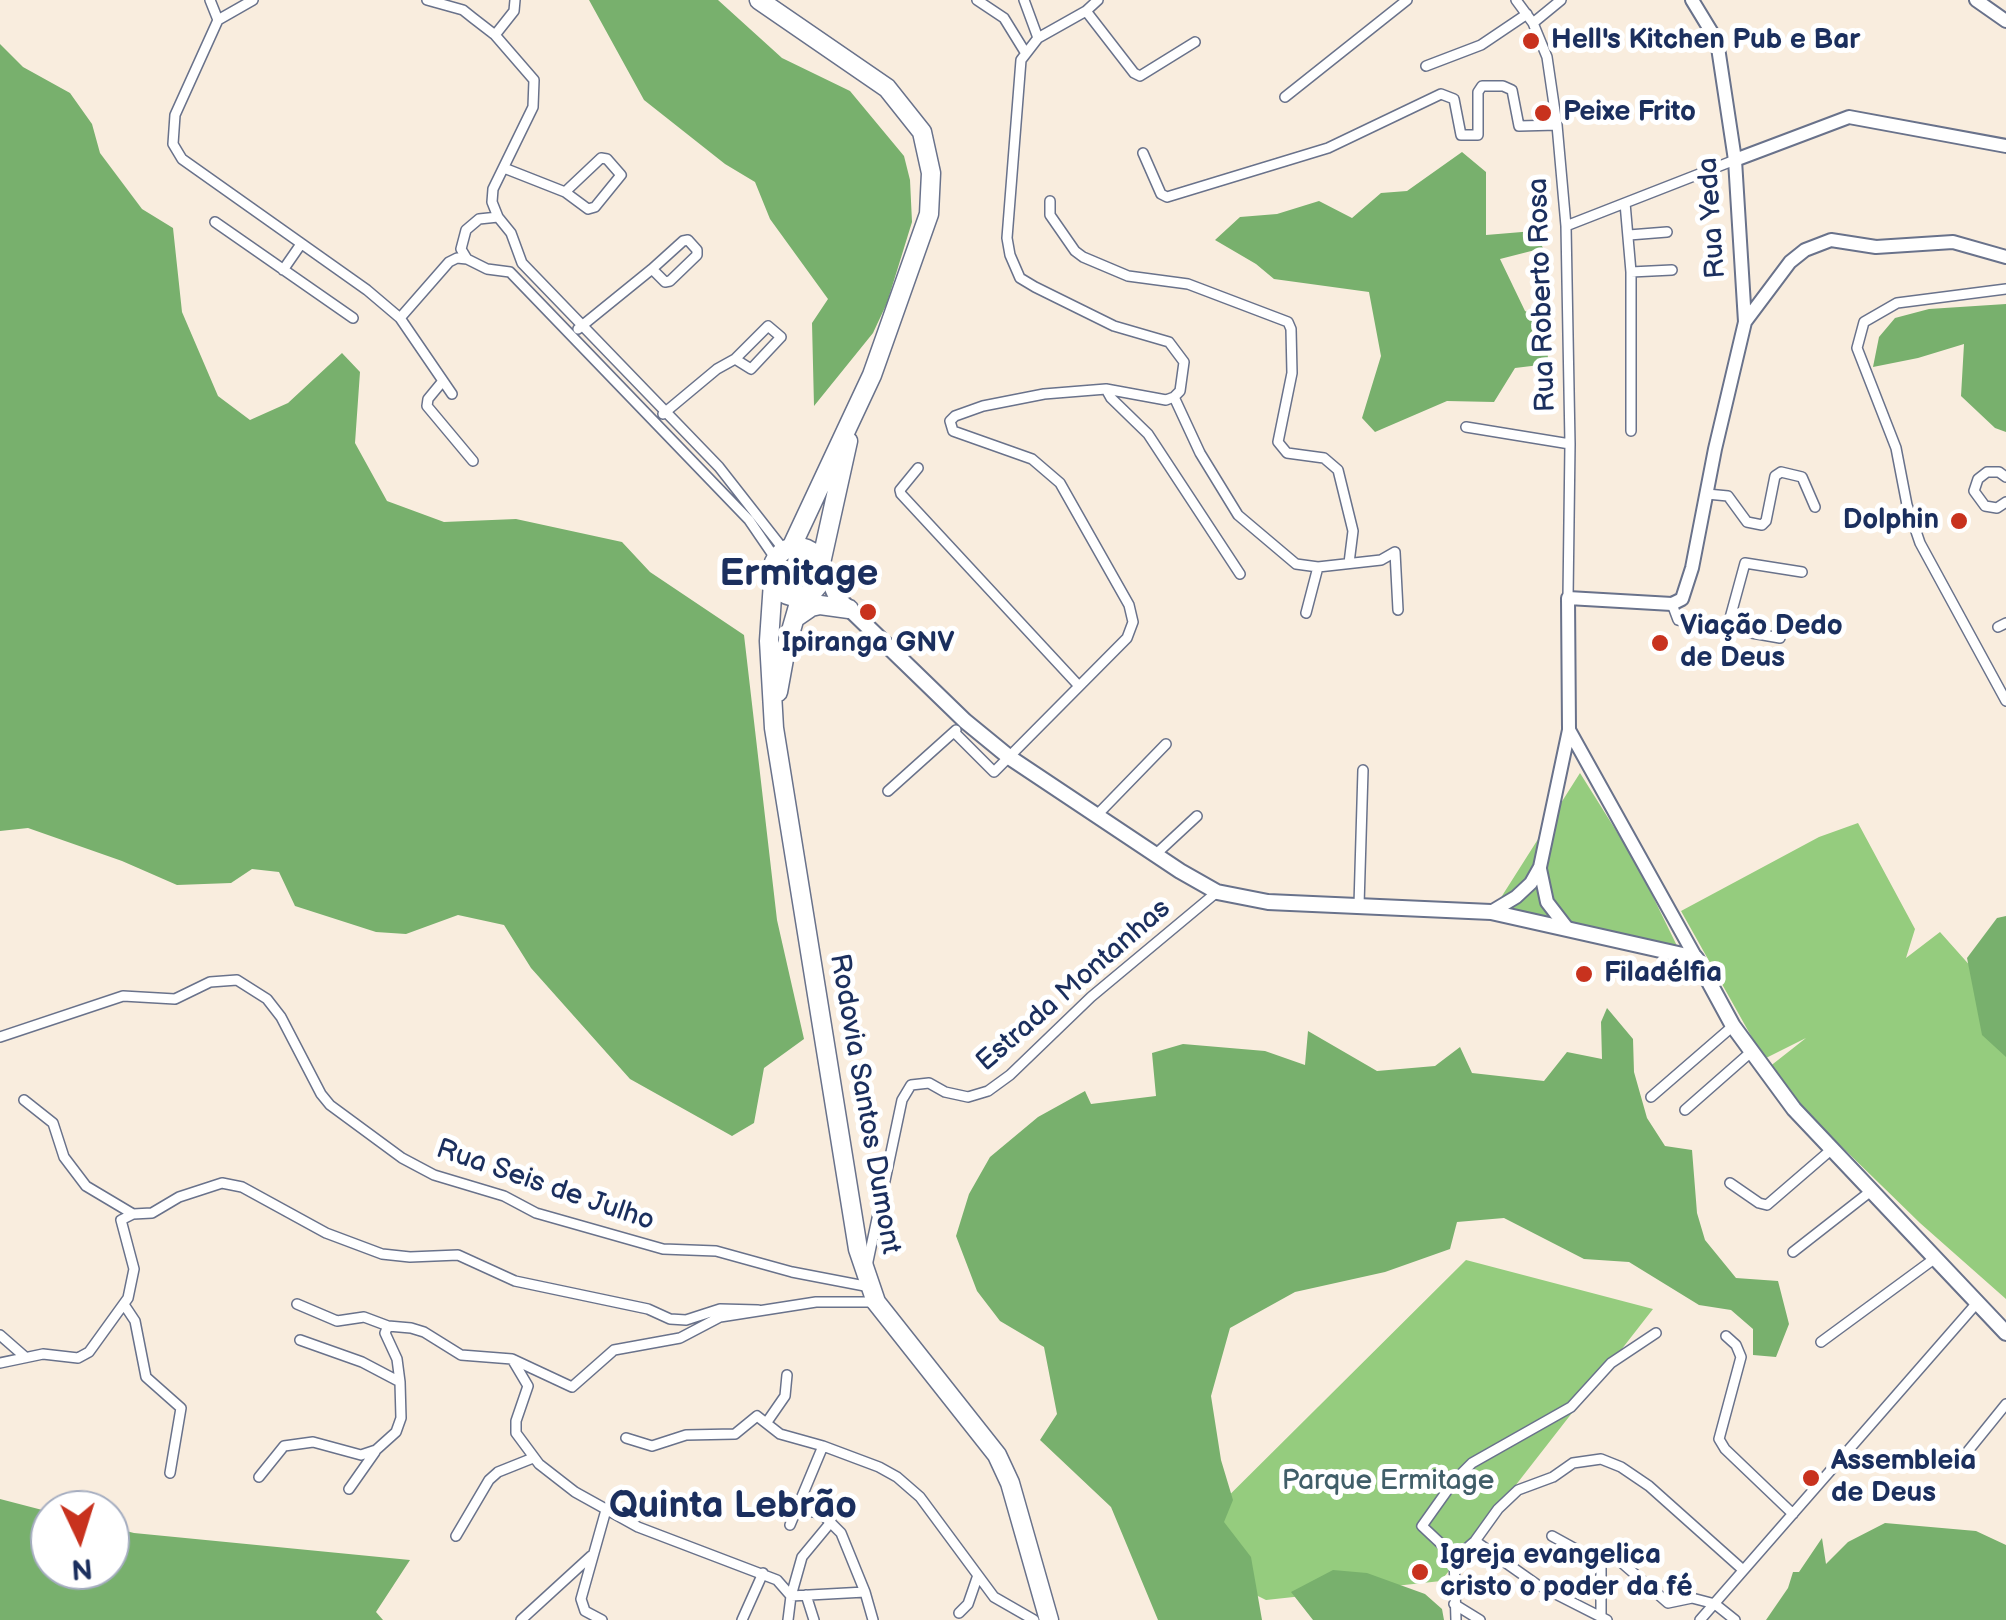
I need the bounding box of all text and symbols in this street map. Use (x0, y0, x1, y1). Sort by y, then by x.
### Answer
place label: Hell's Kitchen Pub e Bar (1551, 24, 1860, 58)
marker: Hell's Kitchen Pub e Bar (1520, 30, 1542, 52)
place label: Peixe Frito (1563, 96, 1696, 130)
marker: Peixe Frito (1532, 102, 1554, 124)
street label: Rua Yeda (1692, 156, 1734, 280)
street label: Rua Roberto Rosa (1522, 177, 1564, 413)
place label: Dolphin (1843, 504, 1939, 538)
marker: Dolphin (1948, 510, 1970, 532)
district label: Ermitage (720, 552, 878, 598)
marker: Ipiranga GNV (857, 601, 879, 623)
place label: Viação Dedo de Deus (1680, 610, 1843, 676)
place label: Ipiranga GNV (781, 627, 955, 661)
marker: Viação Dedo de Deus (1649, 632, 1671, 654)
street label: Estrada Montanhas (970, 893, 1178, 1079)
street label: Rodovia Santos Dumont (821, 951, 907, 1257)
place label: Filadélfia (1604, 957, 1722, 991)
marker: Filadélfia (1573, 963, 1595, 985)
street label: Rua Seis de Julho (432, 1133, 658, 1239)
place label: Assembleia de Deus (1831, 1445, 1976, 1511)
park label: Parque Ermitage (1282, 1465, 1494, 1499)
marker: Assembleia de Deus (1800, 1467, 1822, 1489)
district label: Quinta Lebrão (609, 1484, 857, 1530)
north arrow (30, 1490, 130, 1590)
place label: Igreja evangelica cristo o poder da fé (1440, 1539, 1693, 1605)
text: N (70, 1551, 94, 1586)
marker: Igreja evangelica cristo o poder da fé (1409, 1561, 1431, 1583)

